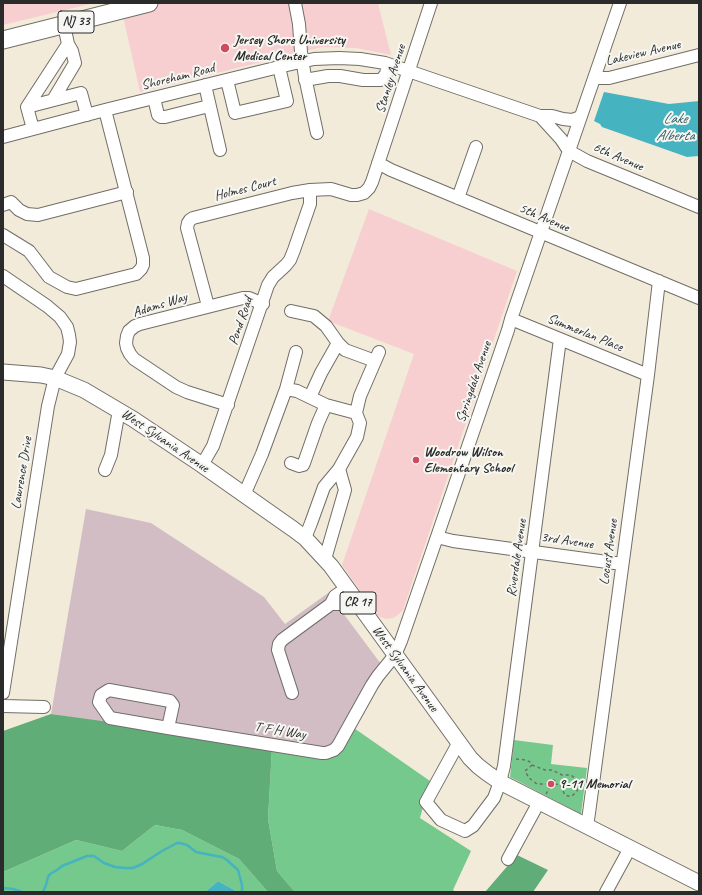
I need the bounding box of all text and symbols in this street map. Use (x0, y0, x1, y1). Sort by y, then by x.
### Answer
road number: NJ 33 (58, 11, 94, 33)
place label: Jersey Shore University Medical Center (234, 32, 345, 64)
street label: Lakeview Avenue (604, 36, 682, 70)
marker: Jersey Shore University Medical Center (219, 42, 231, 54)
street label: Stanley Avenue (372, 42, 410, 116)
street label: Shoreham Road (140, 60, 216, 94)
water label: Lake Alberta (656, 110, 694, 145)
street label: 6th Avenue (590, 139, 646, 175)
street label: Holmes Court (212, 173, 278, 205)
street label: 5th Avenue (516, 200, 572, 236)
street label: Adams Way (131, 289, 189, 321)
street label: Pond Road (225, 295, 257, 347)
street label: Summerlan Place (545, 310, 625, 356)
street label: Springdale Avenue (452, 339, 496, 425)
street label: West Sylvania Avenue (118, 405, 212, 477)
street label: Lawrence Drive (8, 436, 36, 510)
place label: Woodrow Wilson Elementary School (424, 444, 513, 476)
marker: Woodrow Wilson Elementary School (411, 455, 421, 465)
street label: Riverdale Avenue (503, 518, 531, 598)
street label: Locust Avenue (596, 518, 622, 586)
street label: 3rd Avenue (540, 529, 594, 553)
road number: CR 17 (340, 592, 376, 614)
street label: West Sylvania Avenue (368, 623, 442, 715)
street label: T F H Way (253, 719, 307, 743)
place label: 9-11 Memorial (559, 776, 630, 792)
marker: 9-11 Memorial (546, 779, 556, 789)

